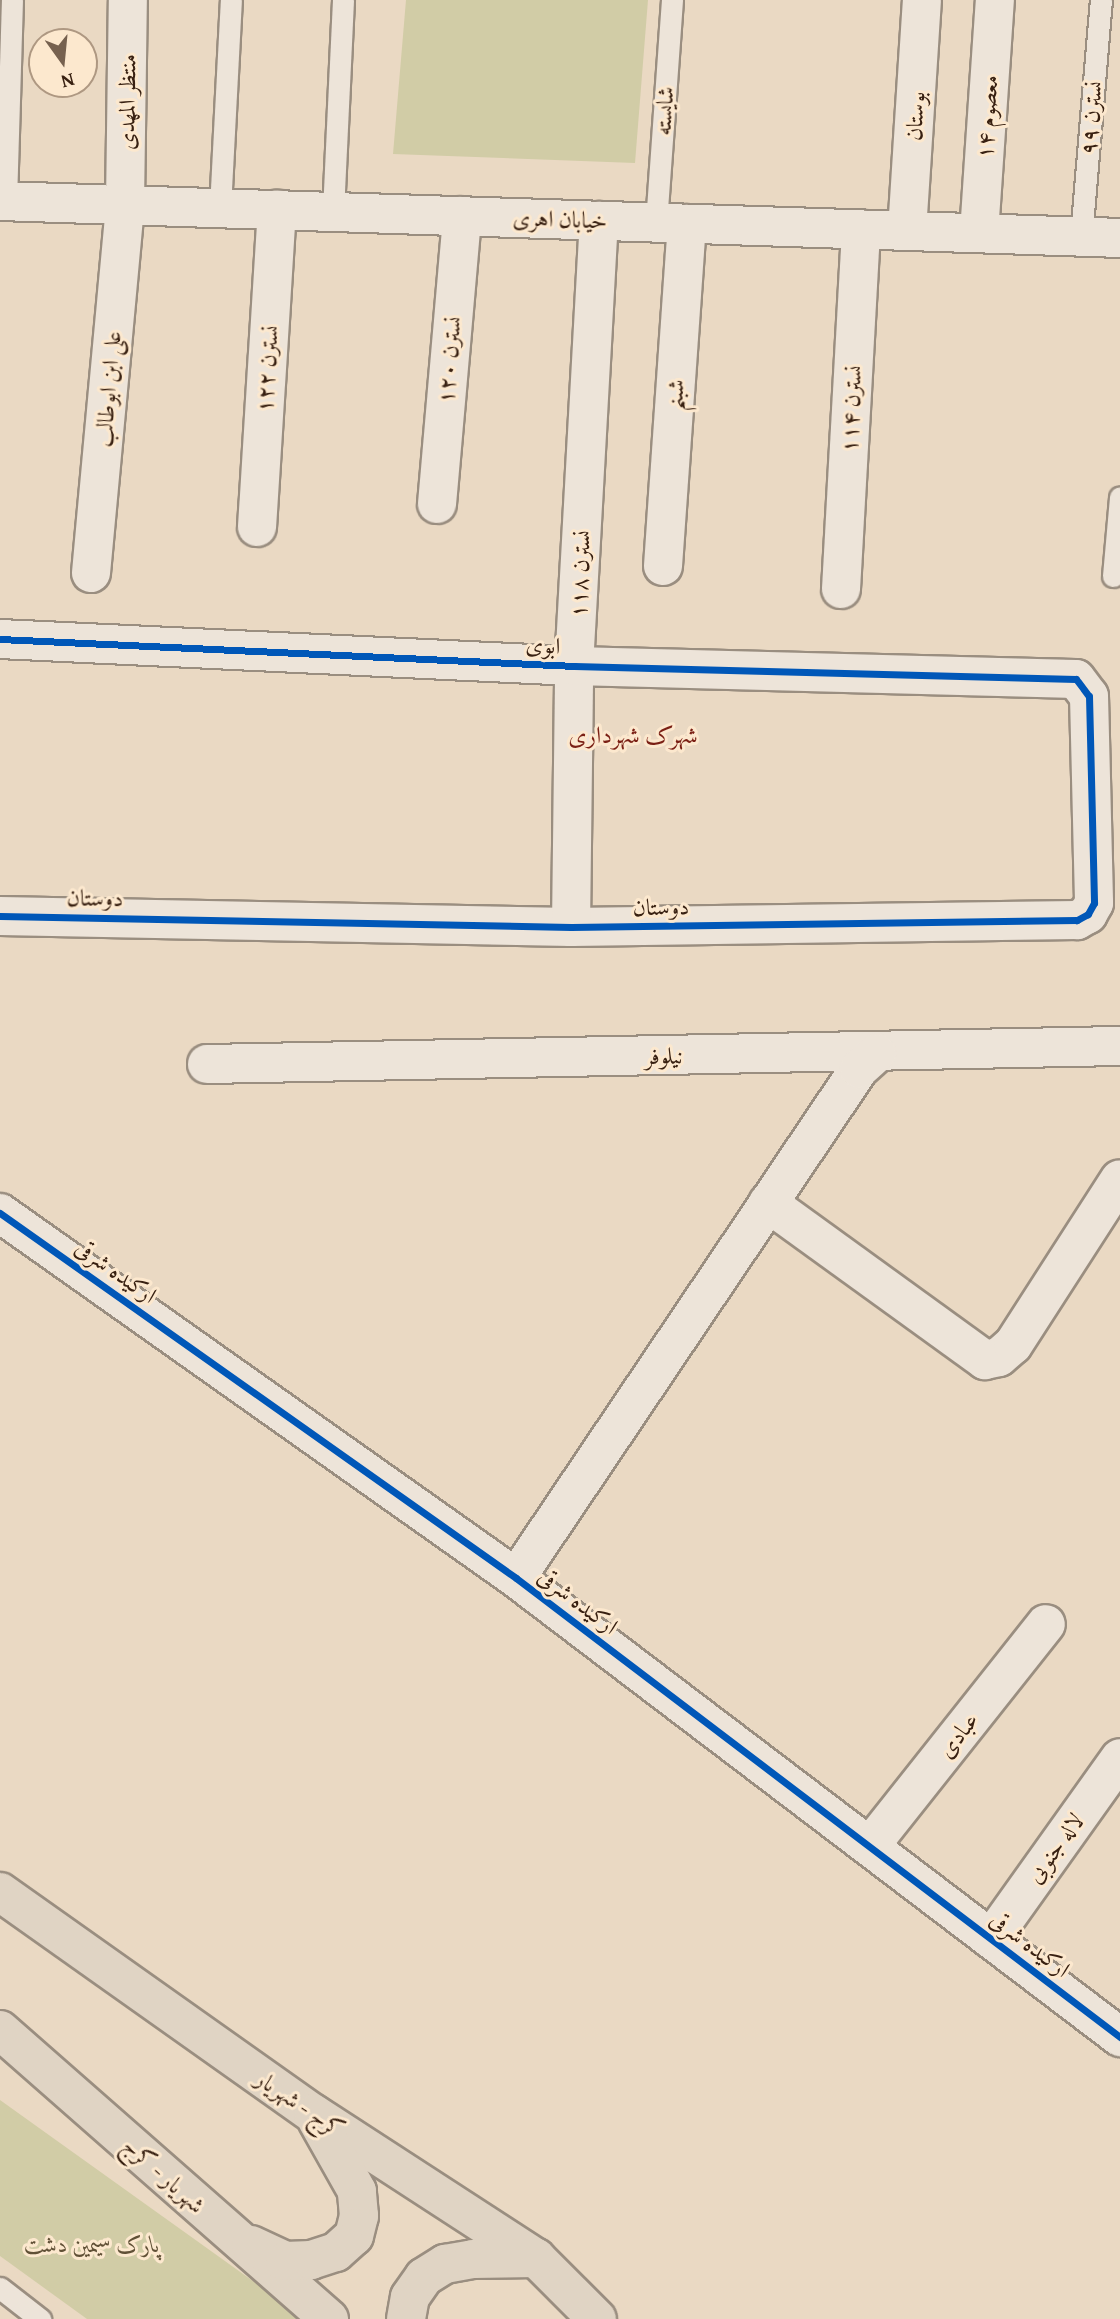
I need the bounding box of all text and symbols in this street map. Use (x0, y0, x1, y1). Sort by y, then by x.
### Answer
north arrow (28, 28, 98, 98)
street label: منتظر المهدی (112, 54, 142, 150)
text: N (58, 66, 78, 97)
street label: ۱۴ معصوم (970, 74, 1004, 160)
street label: نسترن ۹۹ (1074, 80, 1108, 156)
street label: شایسته (649, 86, 679, 136)
street label: بوستان (900, 90, 930, 142)
street label: خیابان اهری (512, 204, 608, 234)
street label: نسترن ۱۲۰ (431, 315, 467, 405)
street label: نسترن ۱۲۲ (250, 324, 284, 414)
street label: علی ابن ابوطالب (89, 330, 127, 448)
street label: نسترن ۱۱۴ (835, 365, 867, 453)
street label: شبنم (660, 378, 690, 412)
street label: نسترن ۱۱۸ (564, 530, 596, 618)
street label: ابوی (525, 630, 561, 660)
district label: شهرک شهرداری (568, 721, 698, 749)
street label: دوستان (66, 884, 124, 912)
street label: دوستان (632, 893, 690, 921)
street label: نیلوفر (645, 1042, 683, 1070)
street label: ارکیده شرقی (70, 1233, 162, 1309)
street label: ارکیده شرقی (533, 1562, 623, 1640)
street label: عبادی (932, 1707, 984, 1763)
street label: لاله جنوبی (1020, 1808, 1090, 1888)
street label: ارکیده شرقی (985, 1905, 1075, 1983)
street label: کرج - شهریار (251, 2064, 349, 2144)
street label: شهریار - کرج (117, 2131, 211, 2219)
park label: پارک سیمین دشت (24, 2230, 160, 2258)

